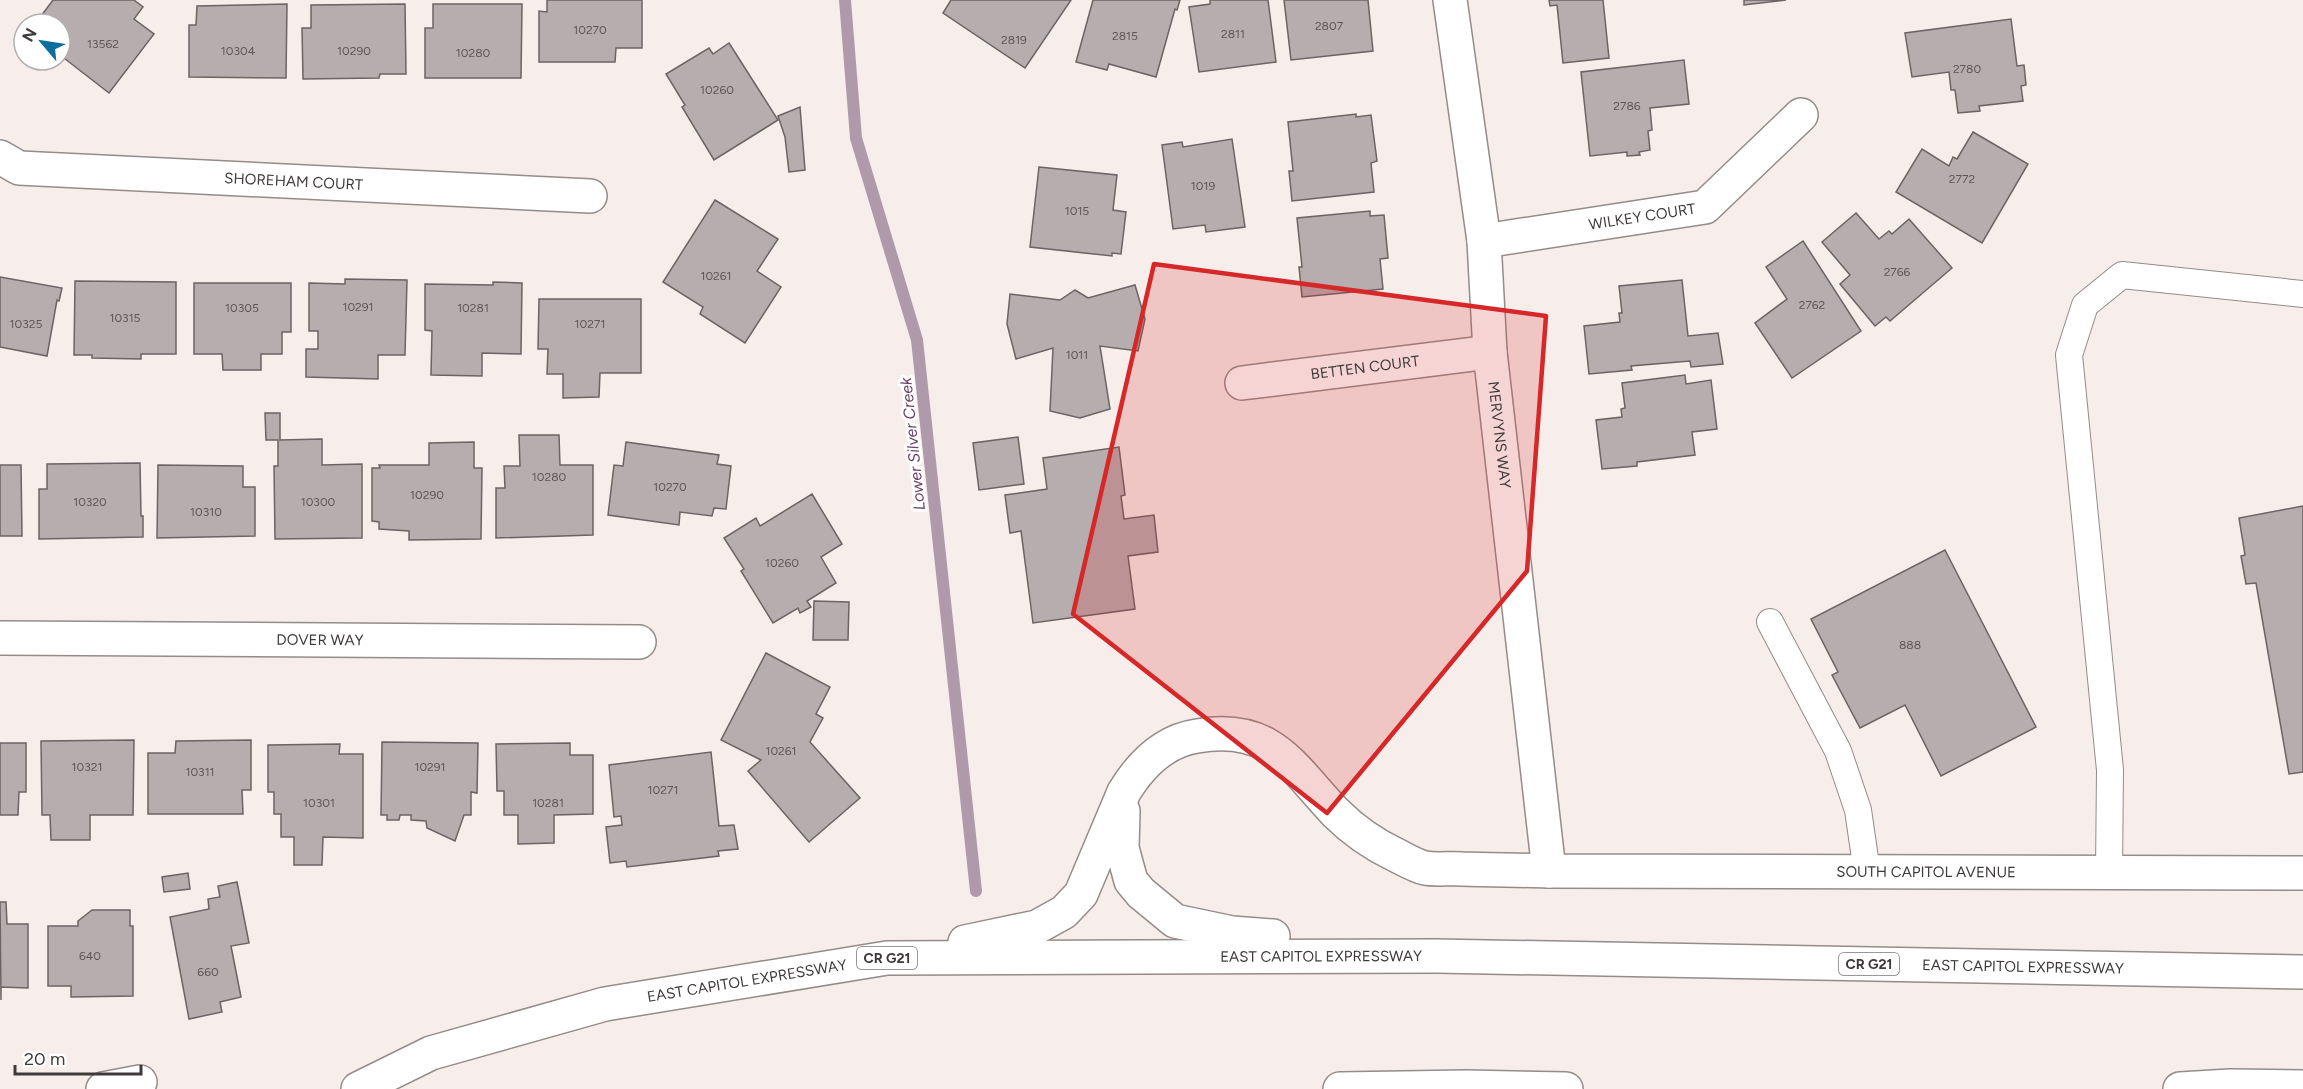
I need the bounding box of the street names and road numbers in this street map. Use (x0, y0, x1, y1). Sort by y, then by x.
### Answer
street label: SHOREHAM COURT (224, 169, 364, 194)
street label: WILKEY COURT (1587, 199, 1698, 234)
street label: BETTEN COURT (1310, 352, 1421, 383)
street label: MERVYNS WAY (1484, 380, 1514, 490)
street label: DOVER WAY (276, 631, 364, 649)
street label: SOUTH CAPITOL AVENUE (1836, 863, 2016, 881)
road number: CR G21 (857, 947, 917, 969)
street label: EAST CAPITOL EXPRESSWAY (1220, 947, 1422, 966)
road number: CR G21 (1839, 953, 1899, 975)
street label: EAST CAPITOL EXPRESSWAY (646, 956, 848, 1006)
street label: EAST CAPITOL EXPRESSWAY (1922, 956, 2124, 978)

